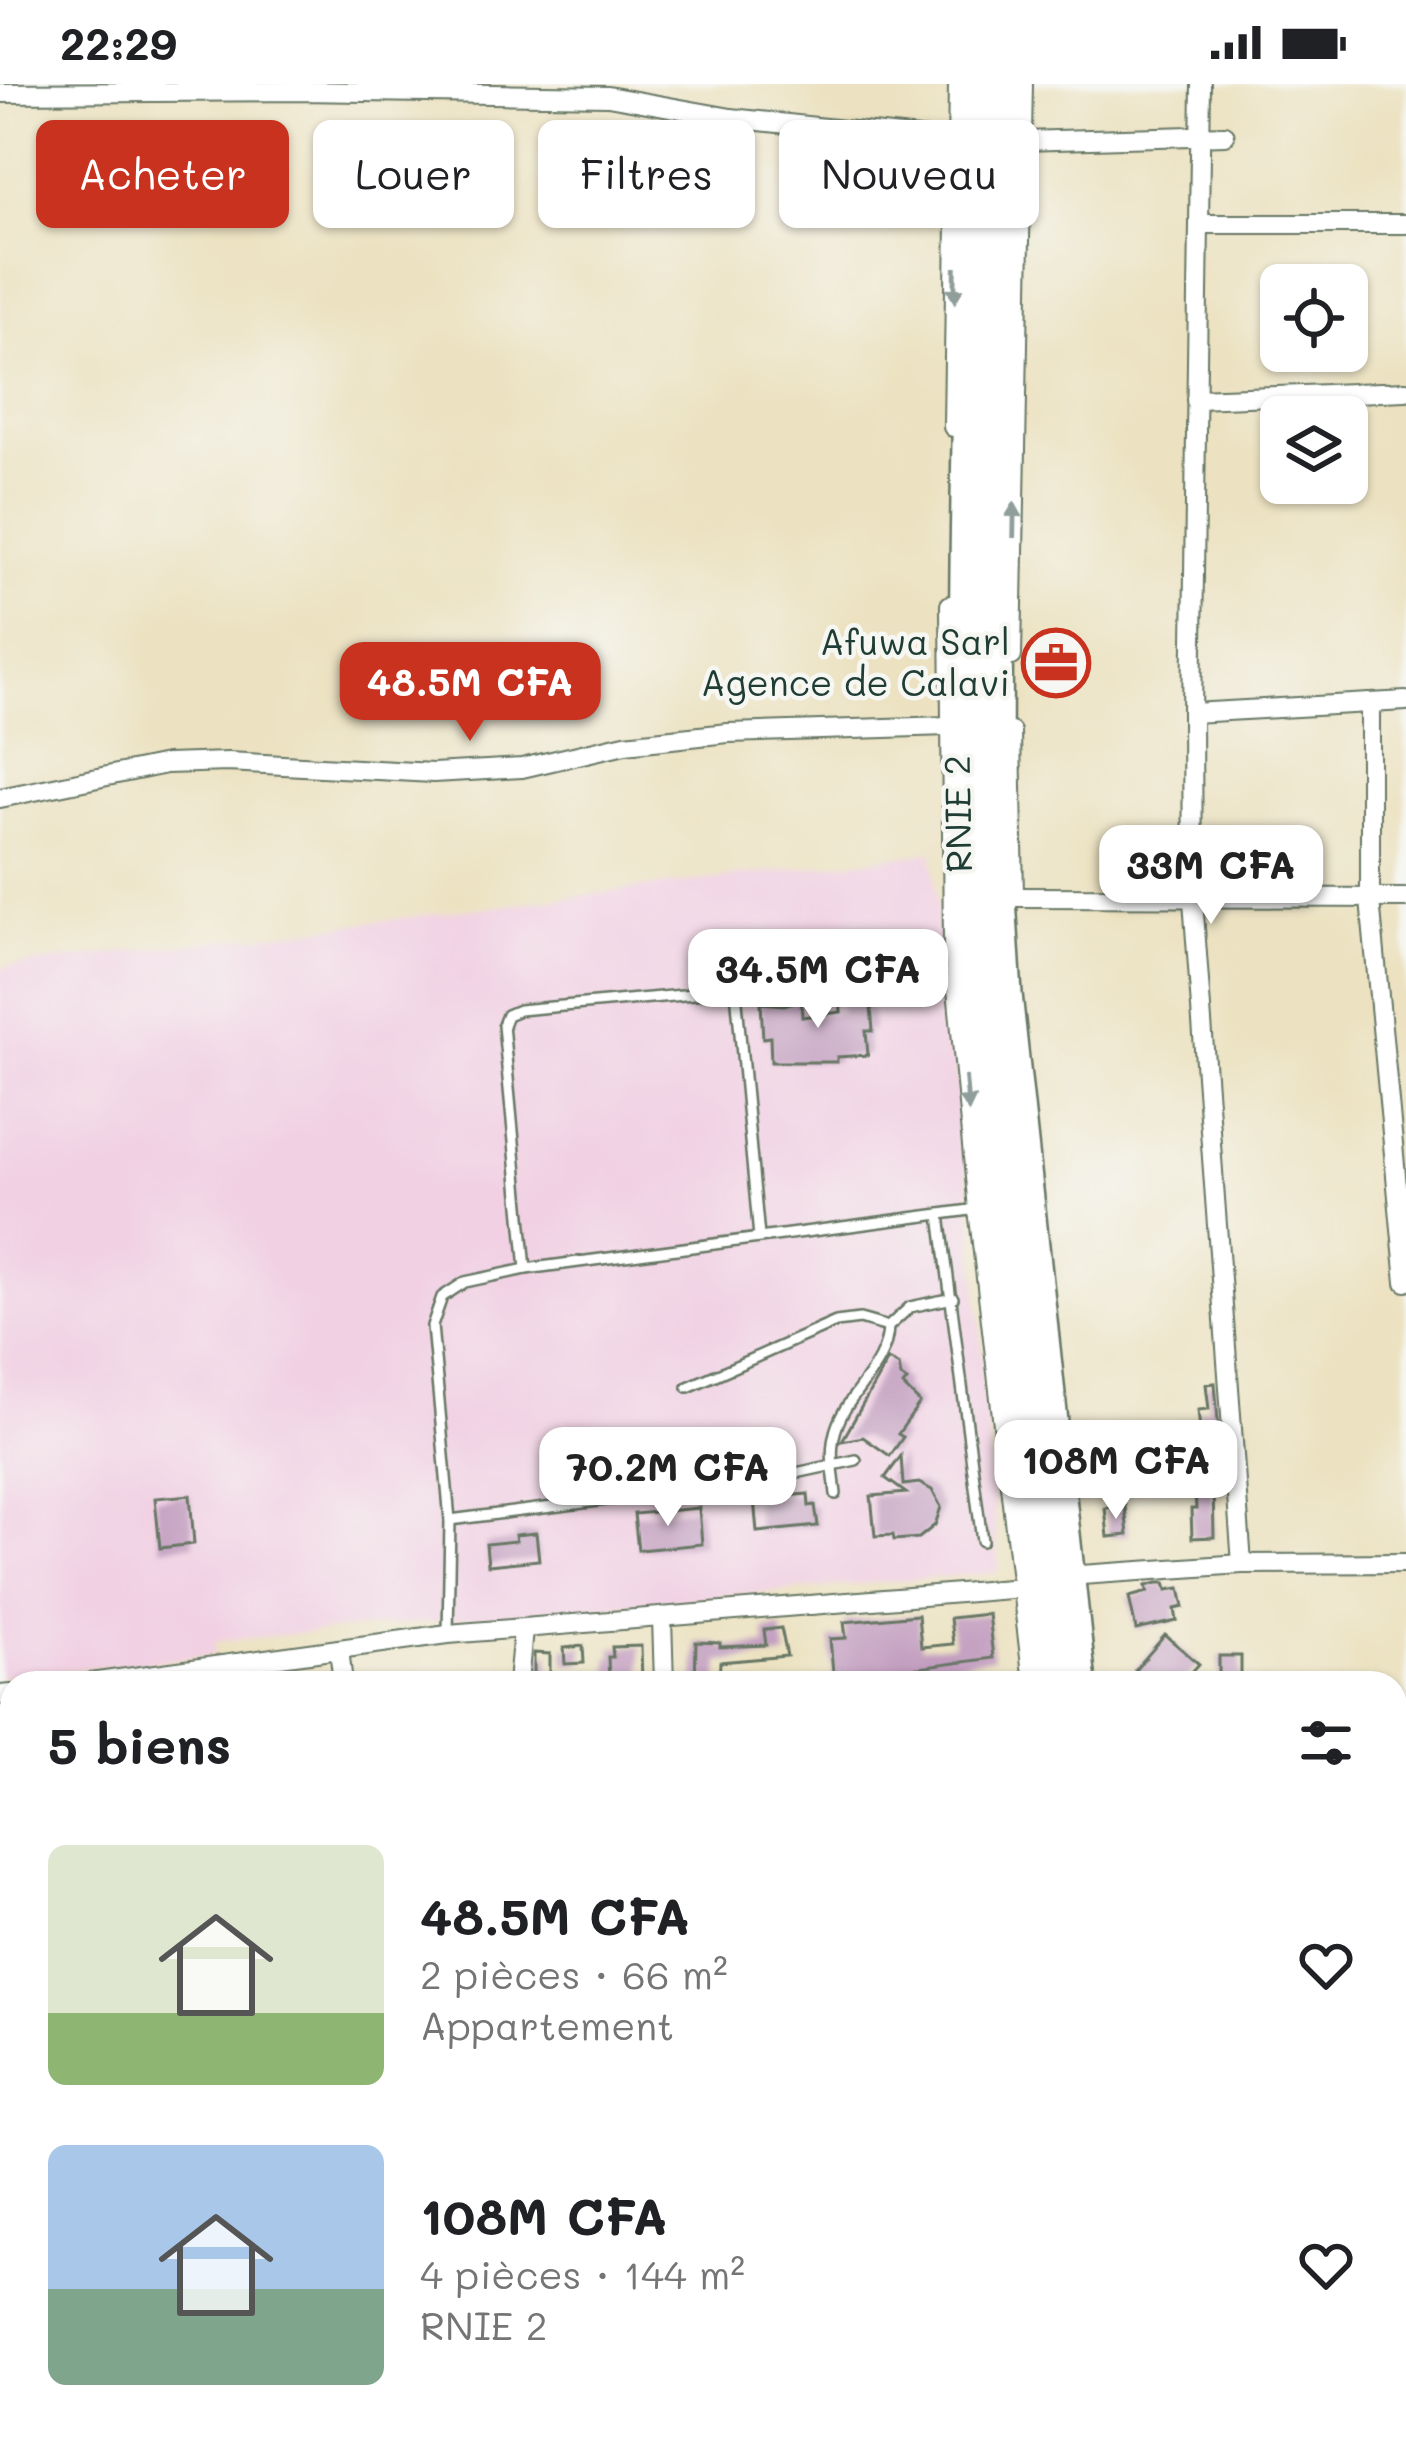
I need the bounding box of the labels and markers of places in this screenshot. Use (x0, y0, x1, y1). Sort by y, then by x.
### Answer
place label: Afuwa Sarl Agence de Calavi (701, 617, 1010, 705)
office icon: Afuwa Sarl Agence de Calavi (1021, 628, 1091, 698)
pin: 48.5M CFA (333, 642, 607, 744)
pin: 33M CFA (1100, 825, 1322, 927)
pin: 34.5M CFA (681, 929, 955, 1031)
pin: 108M CFA (992, 1420, 1240, 1522)
pin: 70.2M CFA (531, 1427, 805, 1529)

